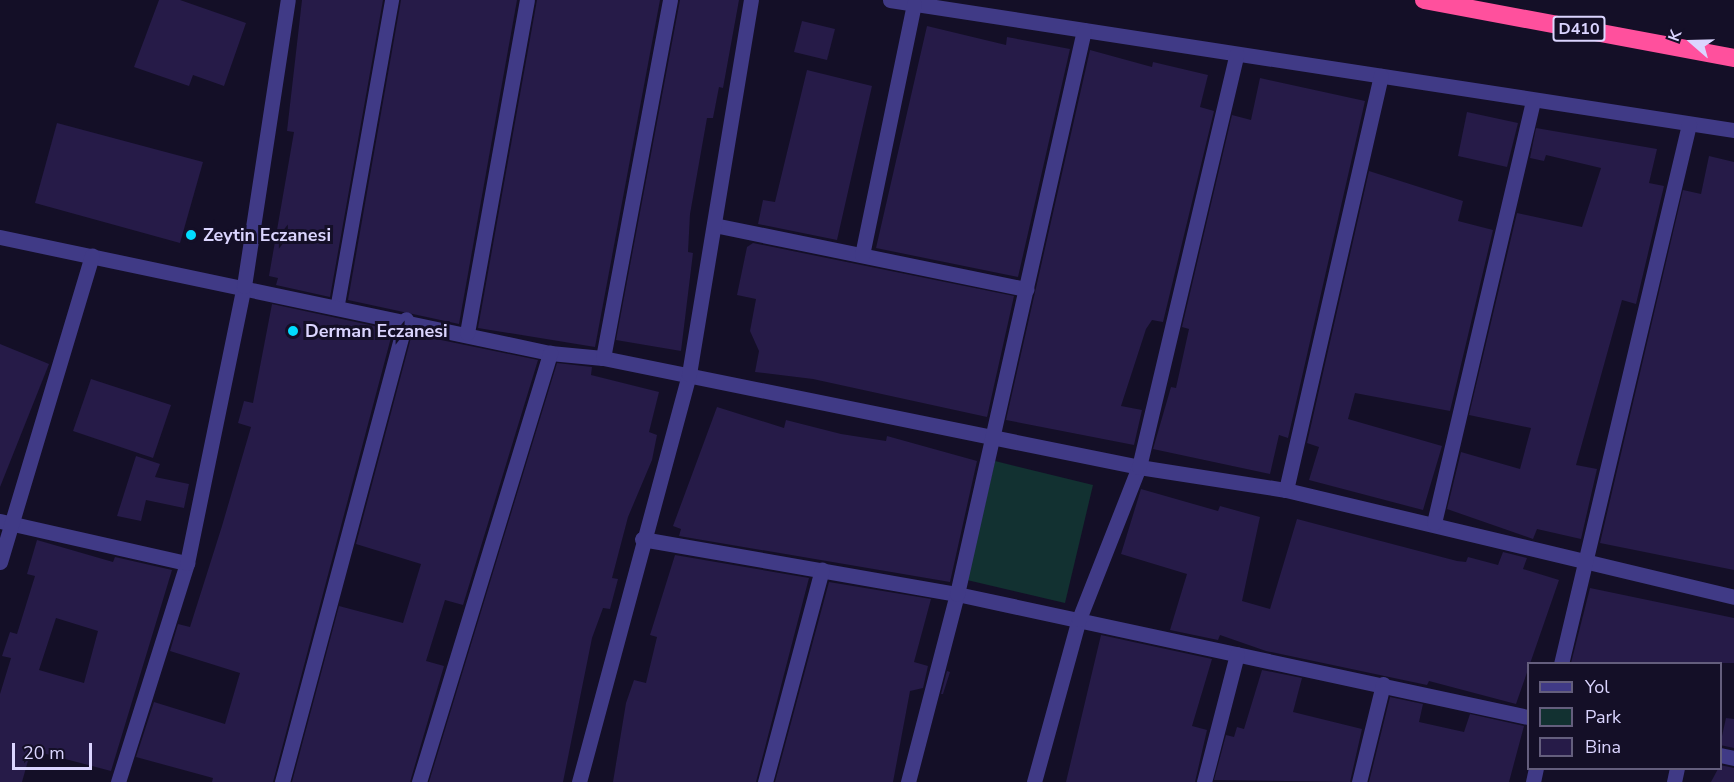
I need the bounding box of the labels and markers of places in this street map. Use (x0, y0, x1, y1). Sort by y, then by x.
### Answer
place label: Zeytin Eczanesi (203, 224, 331, 246)
marker: Zeytin Eczanesi (184, 228, 198, 242)
place label: Derman Eczanesi (305, 320, 448, 342)
marker: Derman Eczanesi (286, 324, 300, 338)

